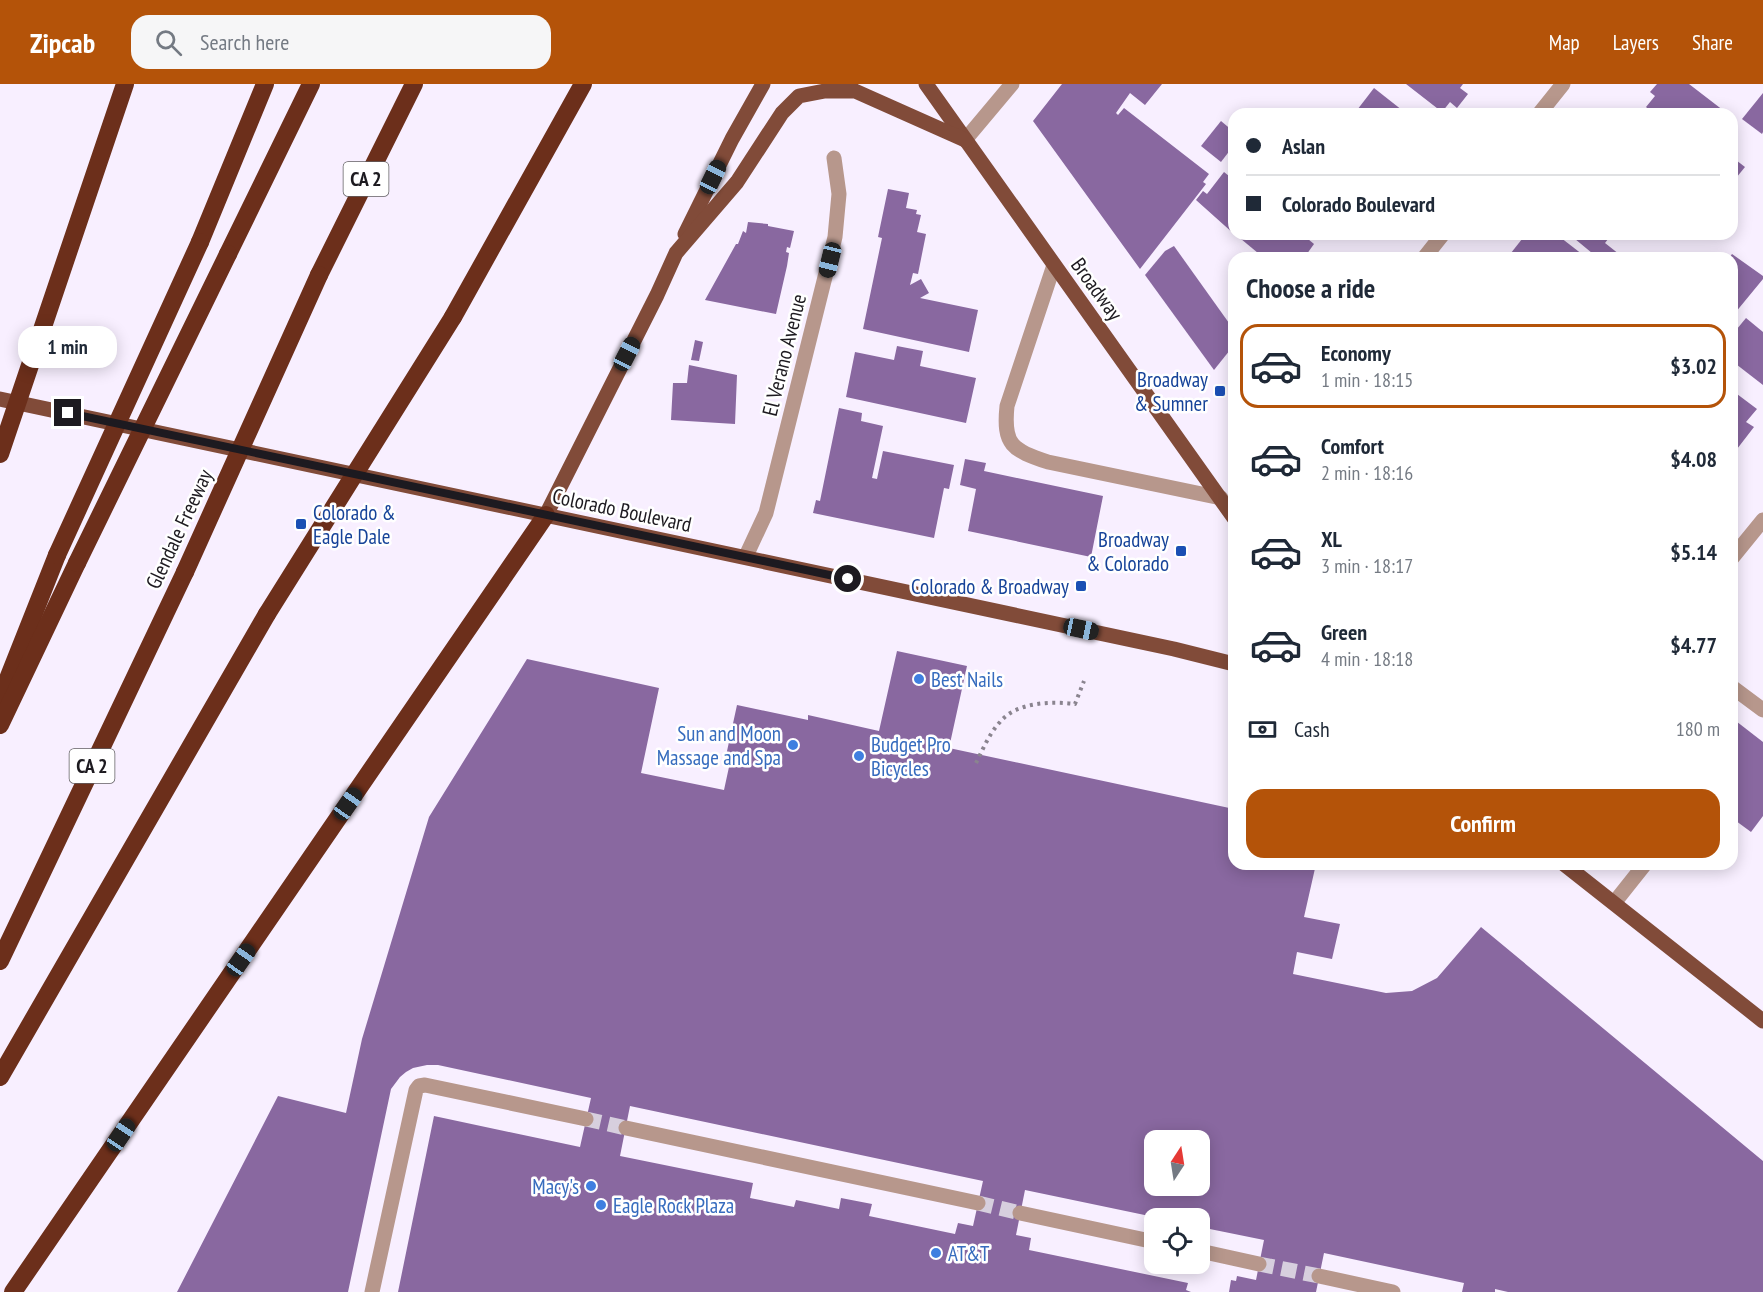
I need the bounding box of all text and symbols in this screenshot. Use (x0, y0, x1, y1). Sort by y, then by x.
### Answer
search box (131, 15, 551, 69)
text: Zipcab (30, 24, 95, 61)
icon: search (152, 26, 185, 59)
text: Search here (200, 28, 289, 56)
text: Map (1549, 29, 1580, 56)
text: Layers (1613, 29, 1659, 56)
text: Share (1692, 29, 1733, 56)
text: Aslan (1282, 132, 1325, 160)
car (697, 157, 729, 197)
road number: CA 2 (344, 162, 388, 196)
text: Colorado Boulevard (1282, 190, 1435, 218)
car (817, 240, 843, 280)
street label: Broadway (1065, 252, 1129, 326)
text: Choose a ride (1246, 271, 1375, 305)
street label: El Verano Avenue (756, 291, 812, 419)
callout: 1 min (19, 326, 118, 368)
text: 1 min (47, 334, 88, 360)
car (611, 334, 643, 374)
icon: car (1249, 339, 1303, 393)
text: Economy (1321, 339, 1391, 367)
text: $3.02 (1670, 352, 1717, 380)
place label: Broadway & Sumner (1134, 366, 1208, 417)
text: 1 min · 18:15 (1321, 367, 1413, 393)
marker: Broadway & Sumner (1213, 384, 1227, 398)
route end (54, 399, 81, 426)
icon: car (1249, 432, 1303, 486)
text: Comfort (1321, 432, 1384, 460)
text: $4.08 (1670, 445, 1717, 473)
text: 2 min · 18:16 (1321, 460, 1413, 486)
street label: Glendale Freeway (140, 465, 218, 593)
street label: Colorado Boulevard (550, 482, 694, 538)
place label: Colorado & Eagle Dale (313, 499, 396, 550)
marker: Colorado & Eagle Dale (294, 517, 308, 531)
icon: car (1249, 525, 1303, 579)
text: XL (1321, 525, 1342, 553)
place label: Broadway & Colorado (1086, 526, 1169, 577)
text: $5.14 (1670, 538, 1717, 566)
marker: Broadway & Colorado (1174, 544, 1188, 558)
text: 3 min · 18:17 (1321, 553, 1413, 579)
route start (834, 565, 861, 592)
place label: Colorado & Broadway (911, 573, 1069, 600)
marker: Colorado & Broadway (1074, 579, 1088, 593)
car (1062, 616, 1100, 642)
icon: car (1249, 618, 1303, 672)
text: Green (1321, 618, 1367, 646)
text: $4.77 (1670, 631, 1717, 659)
text: 4 min · 18:18 (1321, 646, 1413, 672)
place label: Best Nails (931, 666, 1003, 693)
marker: Best Nails (912, 672, 926, 686)
icon: cash (1246, 713, 1279, 746)
text: Cash (1294, 715, 1330, 743)
text: 180 m (1676, 716, 1720, 742)
place label: Sun and Moon Massage and Spa (657, 720, 781, 771)
place label: Budget Pro Bicycles (871, 731, 951, 782)
marker: Sun and Moon Massage and Spa (786, 738, 800, 752)
road number: CA 2 (70, 749, 115, 783)
marker: Budget Pro Bicycles (852, 749, 866, 763)
car (330, 784, 366, 824)
button: Confirm (1246, 789, 1720, 858)
car (223, 940, 259, 980)
car (103, 1115, 139, 1155)
north arrow (1144, 1130, 1210, 1196)
map controls (1144, 1130, 1210, 1274)
place label: Macy's (532, 1173, 579, 1200)
marker: Macy's (584, 1179, 598, 1193)
place label: Eagle Rock Plaza (613, 1192, 734, 1219)
marker: Eagle Rock Plaza (594, 1198, 608, 1212)
button: locate (1144, 1208, 1210, 1274)
place label: AT&T (948, 1240, 990, 1267)
marker: AT&T (929, 1246, 943, 1260)

